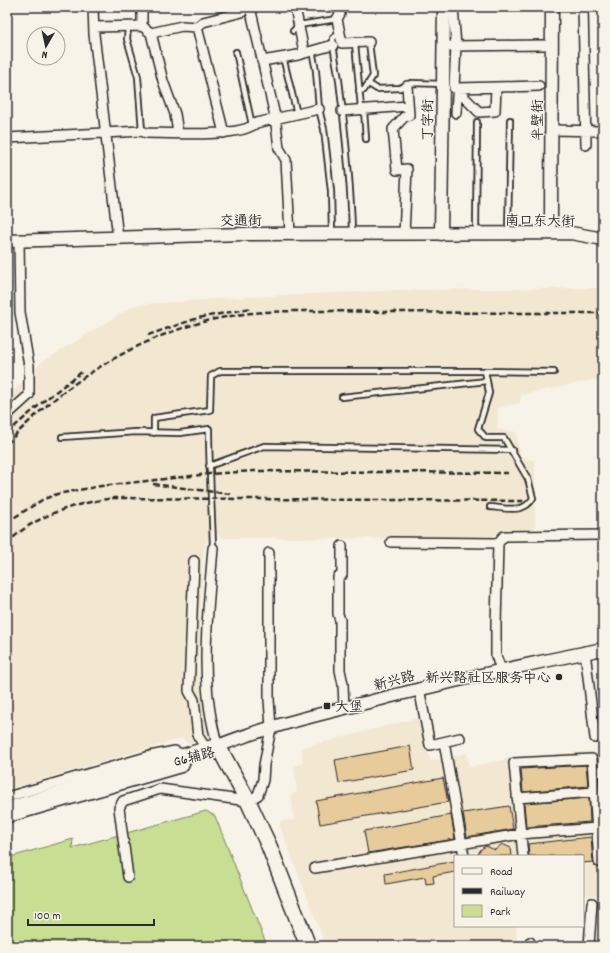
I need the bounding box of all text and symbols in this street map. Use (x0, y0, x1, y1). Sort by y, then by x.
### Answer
north arrow (26, 26, 66, 66)
text: N (40, 45, 49, 62)
street label: 丁字街 (419, 99, 439, 141)
street label: 半壁街 (529, 99, 549, 141)
street label: 南口东大街 (505, 211, 575, 233)
street label: 交通街 (220, 212, 262, 232)
street label: 新兴路 (372, 667, 417, 697)
place label: 新兴路社区服务中心 (425, 669, 551, 689)
marker: 新兴路社区服务中心 (554, 672, 564, 682)
place label: 大堡 (335, 698, 363, 718)
marker: 大堡 (322, 701, 332, 711)
street label: G6辅路 (172, 743, 217, 773)
legend (454, 855, 584, 927)
text: Road (490, 864, 512, 881)
text: Railway (490, 884, 526, 901)
scale bar (28, 901, 154, 927)
text: Park (490, 904, 511, 921)
text: 100 m (34, 908, 61, 925)

